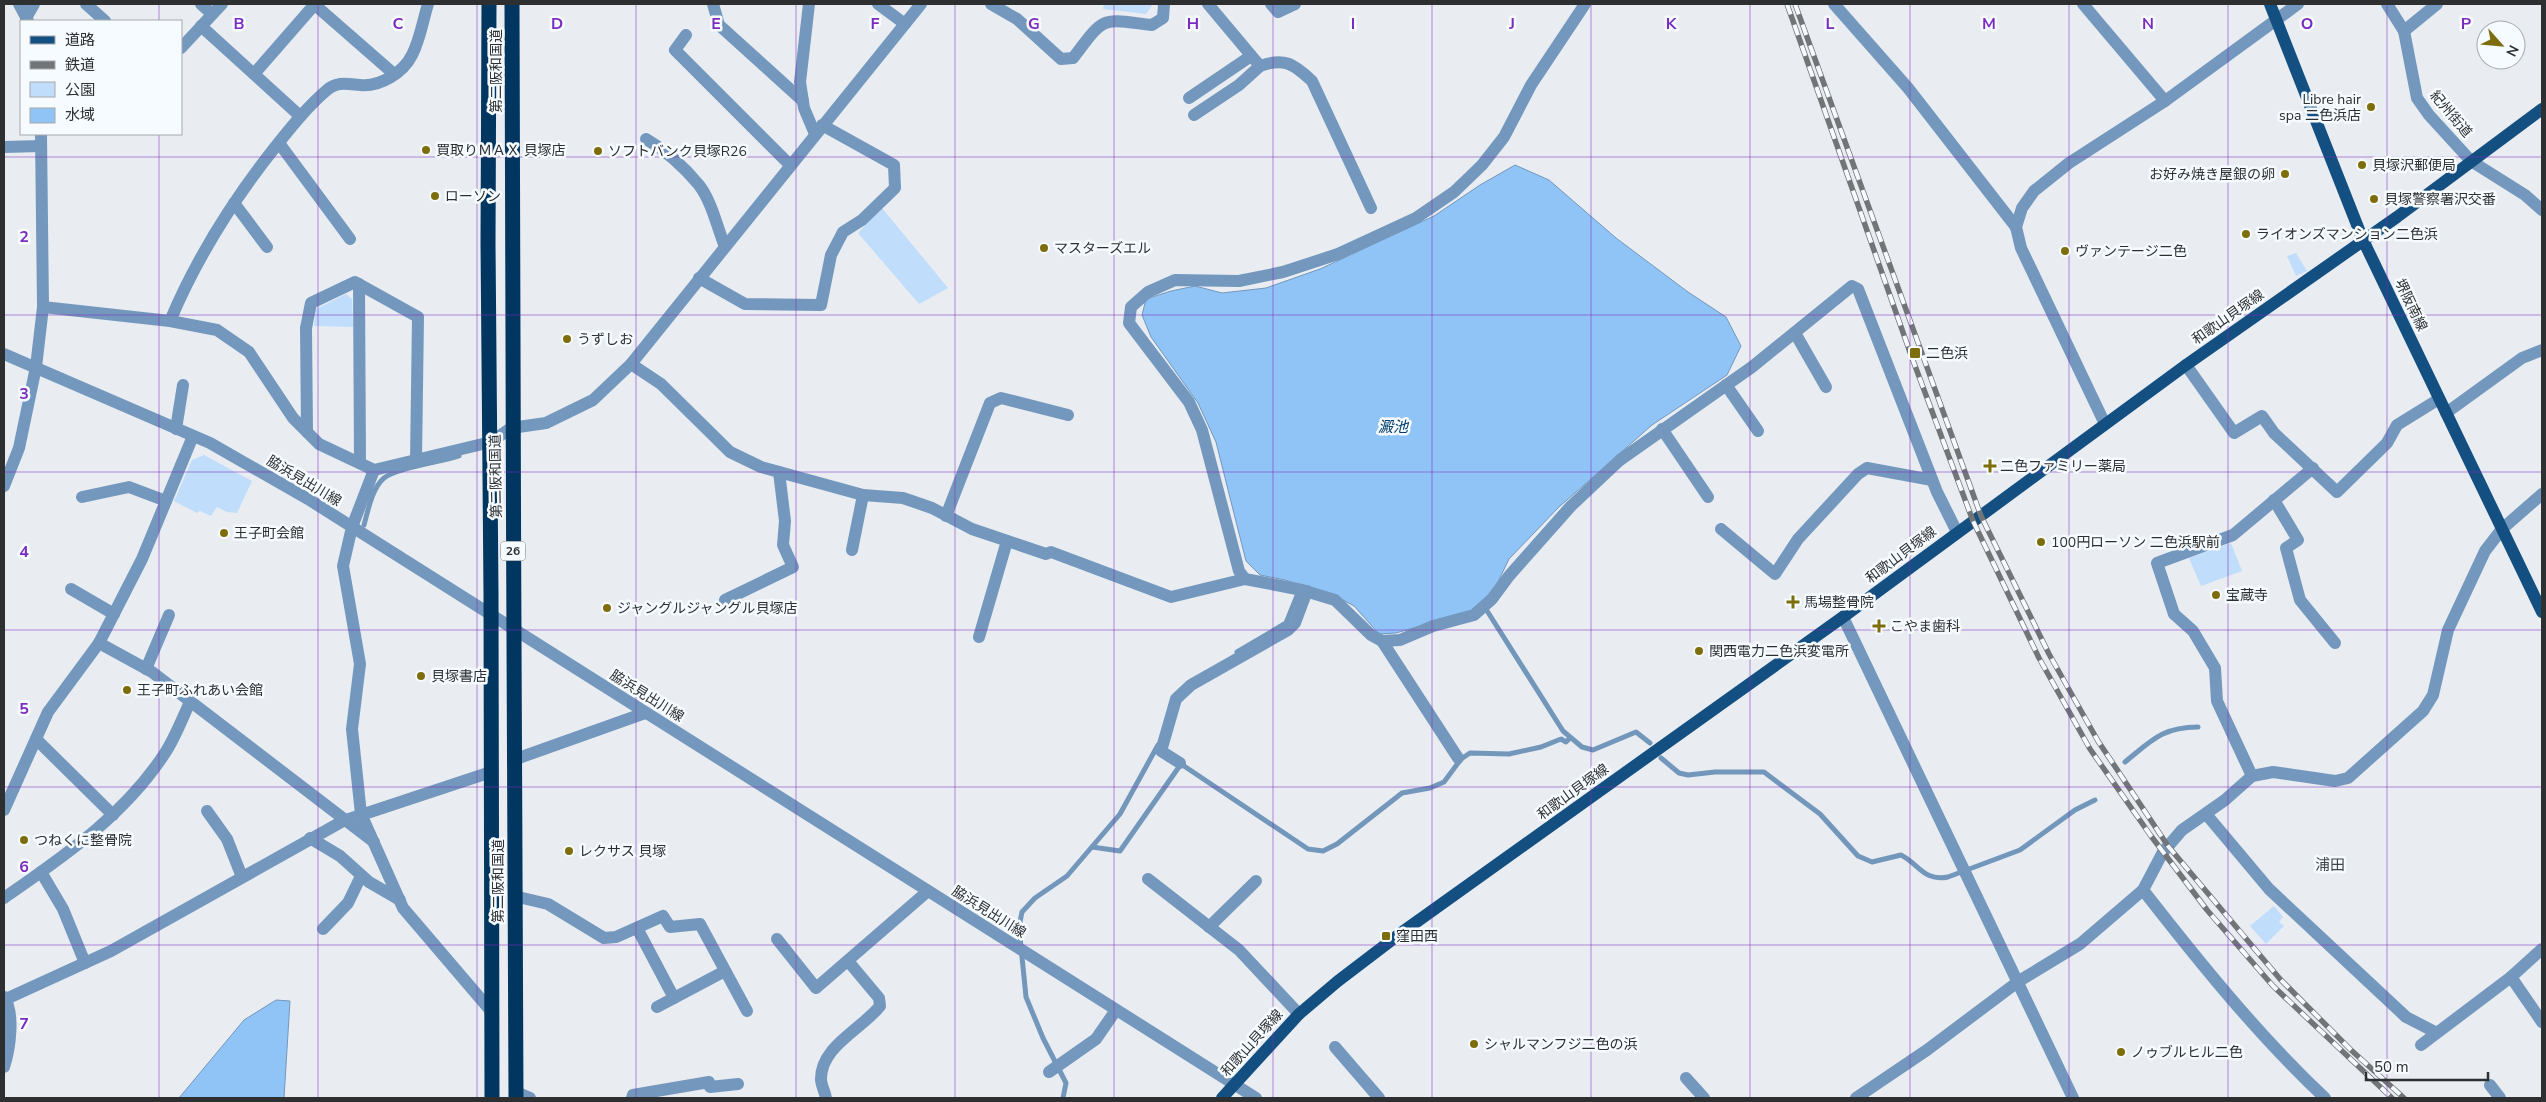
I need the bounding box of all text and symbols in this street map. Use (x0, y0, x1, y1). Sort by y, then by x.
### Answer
text: B (233, 13, 245, 35)
text: C (393, 13, 404, 35)
text: D (551, 13, 563, 35)
text: E (711, 13, 721, 35)
text: F (871, 13, 880, 35)
text: G (1028, 13, 1040, 35)
text: H (1187, 13, 1199, 35)
text: I (1351, 13, 1355, 35)
text: J (1508, 13, 1515, 35)
text: K (1666, 13, 1678, 35)
text: L (1826, 13, 1835, 35)
text: M (1982, 13, 1996, 35)
text: N (2142, 13, 2154, 35)
text: O (2301, 13, 2313, 35)
text: P (2461, 13, 2471, 35)
legend (20, 20, 182, 135)
north arrow (2476, 20, 2526, 70)
street label: 第二阪和国道 (487, 29, 506, 113)
text: 道路 (65, 30, 95, 50)
text: N (2501, 42, 2523, 60)
text: 鉄道 (65, 55, 95, 75)
text: 公園 (65, 80, 95, 100)
street label: 紀州街道 (2426, 86, 2476, 142)
place label: Libre hair spa 二色浜店 (2279, 90, 2361, 125)
marker: Libre hair spa 二色浜店 (2365, 101, 2377, 113)
text: 水域 (65, 105, 95, 125)
place label: 買取りＭＡＸ 貝塚店 (436, 141, 566, 160)
place label: ソフトバンク貝塚R26 (608, 142, 747, 161)
marker: 買取りＭＡＸ 貝塚店 (420, 144, 432, 156)
marker: ソフトバンク貝塚R26 (592, 145, 604, 157)
place label: 貝塚沢郵便局 (2372, 156, 2456, 175)
marker: 貝塚沢郵便局 (2356, 159, 2368, 171)
place label: お好み焼き屋銀の卵 (2149, 165, 2275, 184)
marker: お好み焼き屋銀の卵 (2279, 168, 2291, 180)
place label: ローソン (445, 187, 501, 206)
marker: ローソン (429, 190, 441, 202)
place label: 貝塚警察署沢交番 (2384, 190, 2496, 209)
marker: 貝塚警察署沢交番 (2368, 193, 2380, 205)
place label: ライオンズマンション二色浜 (2256, 225, 2438, 244)
text: 2 (19, 226, 29, 248)
marker: ライオンズマンション二色浜 (2240, 228, 2252, 240)
place label: マスターズエル (1054, 239, 1151, 258)
marker: マスターズエル (1038, 242, 1050, 254)
place label: ヴァンテージ二色 (2075, 242, 2187, 261)
marker: ヴァンテージ二色 (2059, 245, 2071, 257)
street label: 堺阪南線 (2390, 276, 2432, 334)
street label: 和歌山貝塚線 (2188, 285, 2268, 349)
place label: うずしお (577, 330, 633, 349)
marker: うずしお (561, 333, 573, 345)
place label: 二色浜 (1926, 344, 1968, 363)
marker: 二色浜 (1908, 346, 1922, 360)
text: 3 (19, 383, 29, 405)
water label: 澱池 (1378, 417, 1410, 437)
street label: 第二阪和国道 (486, 434, 506, 518)
street label: 脇浜見出川線 (263, 451, 345, 511)
place label: 二色ファミリー薬局 (2000, 457, 2126, 476)
marker: 二色ファミリー薬局 (1984, 460, 1996, 472)
street label: 和歌山貝塚線 (1862, 522, 1940, 588)
place label: 王子町会館 (234, 524, 304, 543)
marker: 王子町会館 (218, 527, 230, 539)
place label: 100円ローソン 二色浜駅前 (2051, 533, 2220, 552)
marker: 100円ローソン 二色浜駅前 (2035, 536, 2047, 548)
text: 4 (19, 541, 29, 563)
road number: 26 (500, 542, 526, 560)
place label: 宝蔵寺 (2226, 586, 2268, 605)
marker: 宝蔵寺 (2210, 589, 2222, 601)
place label: 馬場整骨院 (1804, 593, 1874, 612)
marker: 馬場整骨院 (1786, 595, 1800, 609)
place label: ジャングルジャングル貝塚店 (617, 599, 798, 618)
marker: ジャングルジャングル貝塚店 (601, 602, 613, 614)
place label: こやま歯科 (1890, 617, 1960, 636)
marker: こやま歯科 (1872, 619, 1886, 633)
place label: 関西電力二色浜変電所 (1709, 642, 1849, 661)
marker: 関西電力二色浜変電所 (1693, 645, 1705, 657)
street label: 脇浜見出川線 (606, 666, 688, 726)
place label: 貝塚書店 (431, 667, 487, 686)
marker: 貝塚書店 (415, 670, 427, 682)
place label: 王子町ふれあい会館 (137, 681, 263, 700)
marker: 王子町ふれあい会館 (121, 684, 133, 696)
text: 5 (19, 698, 29, 720)
street label: 和歌山貝塚線 (1533, 760, 1613, 824)
place label: つねくに整骨院 (34, 831, 132, 850)
marker: つねくに整骨院 (18, 834, 30, 846)
street label: 第二阪和国道 (489, 839, 508, 923)
place label: レクサス 貝塚 (579, 842, 666, 861)
marker: レクサス 貝塚 (563, 845, 575, 857)
district label: 浦田 (2315, 855, 2345, 875)
text: 6 (19, 856, 29, 878)
street label: 脇浜見出川線 (948, 882, 1030, 942)
place label: 窪田西 (1396, 927, 1438, 946)
marker: 窪田西 (1380, 930, 1392, 942)
street label: 和歌山貝塚線 (1217, 1005, 1287, 1081)
text: 7 (19, 1013, 29, 1035)
place label: シャルマンフジ二色の浜 (1484, 1035, 1638, 1054)
marker: シャルマンフジ二色の浜 (1468, 1038, 1480, 1050)
place label: ノゥブルヒル二色 (2131, 1043, 2243, 1062)
marker: ノゥブルヒル二色 (2115, 1046, 2127, 1058)
scale bar (2366, 1050, 2488, 1082)
text: 50 m (2374, 1057, 2409, 1077)

